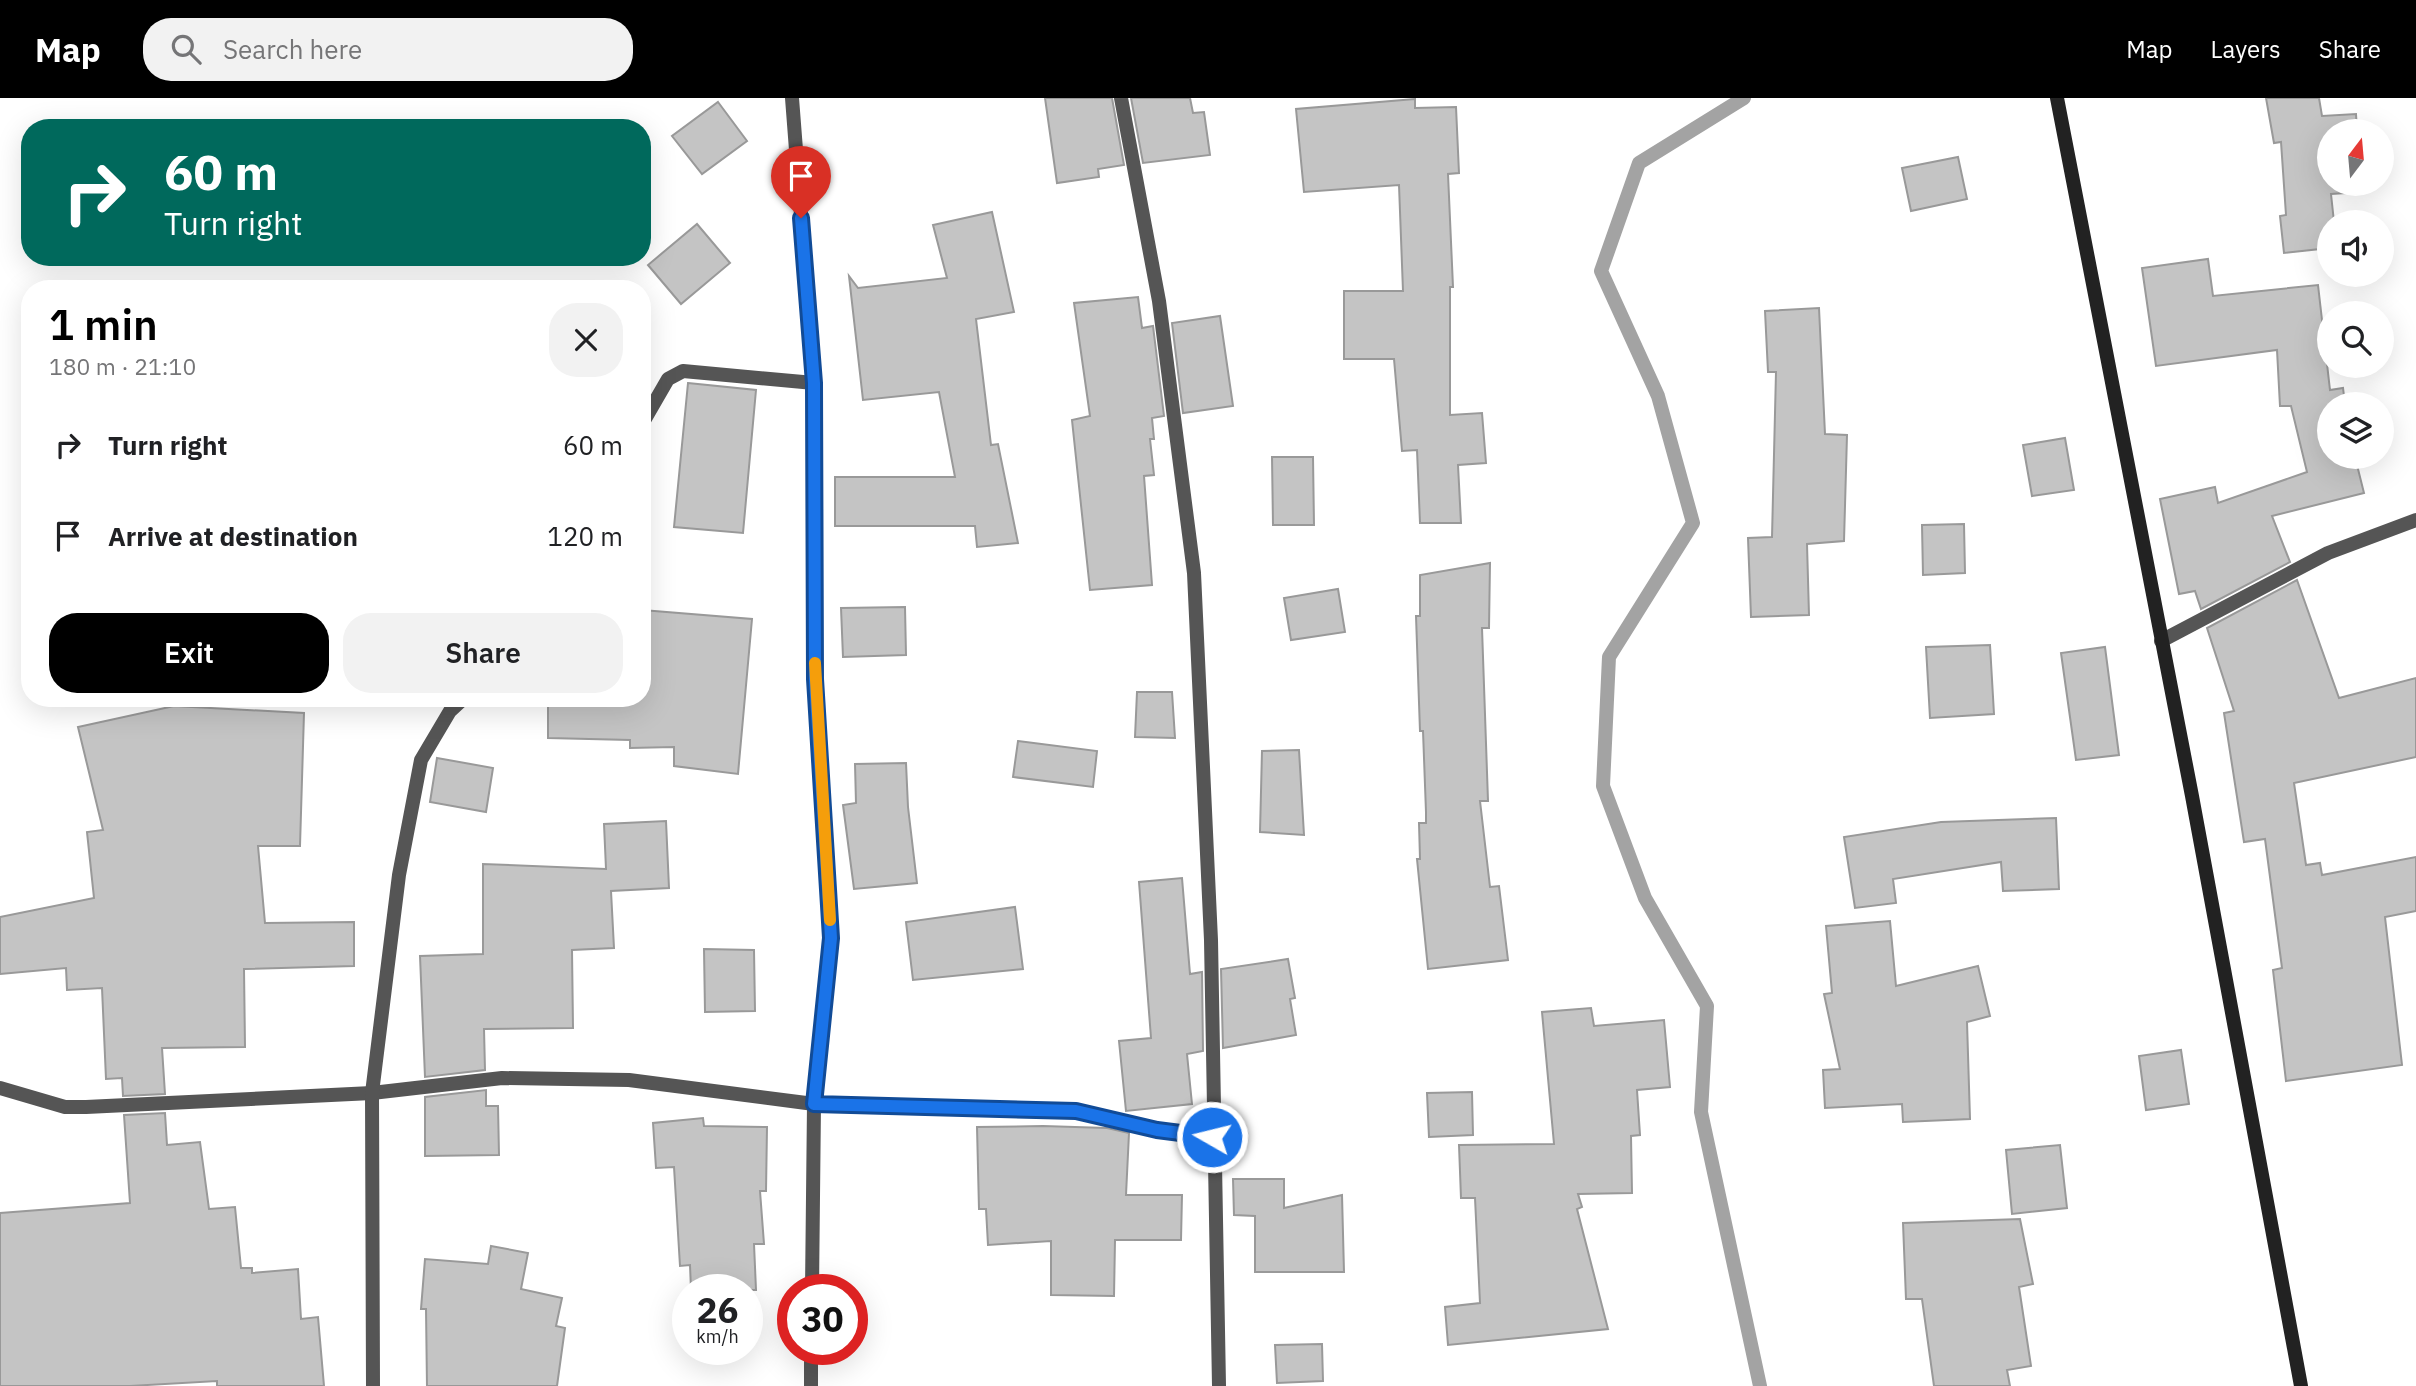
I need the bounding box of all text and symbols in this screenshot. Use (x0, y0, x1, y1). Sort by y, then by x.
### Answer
search box (143, 18, 633, 81)
text: Map (35, 28, 101, 71)
icon: search (167, 30, 205, 68)
text: Search here (223, 32, 362, 66)
text: Map (2126, 33, 2173, 65)
text: Layers (2211, 33, 2281, 65)
text: Share (2319, 33, 2381, 65)
north arrow (2317, 119, 2394, 196)
map controls (2317, 119, 2394, 469)
text: 60 m (164, 140, 278, 203)
pin (771, 146, 831, 218)
icon: right (49, 147, 140, 238)
icon: arrive (782, 157, 820, 195)
text: Turn right (164, 202, 302, 244)
button: sound (2317, 210, 2394, 287)
text: 1 min (49, 297, 158, 352)
button: search (2317, 301, 2394, 378)
button: close (549, 303, 623, 377)
text: 180 m · 21:10 (49, 351, 196, 381)
button: layers (2317, 392, 2394, 469)
icon: right (49, 426, 87, 464)
text: Turn right (108, 428, 227, 462)
text: 60 m (563, 428, 623, 462)
icon: arrive (49, 517, 87, 555)
text: Arrive at destination (108, 519, 358, 553)
text: 120 m (547, 519, 623, 553)
button: Exit (49, 613, 329, 693)
button: Share (343, 613, 623, 693)
position arrow (1175, 1100, 1249, 1174)
speed limit sign: 30 (777, 1274, 868, 1365)
text: 26 (696, 1287, 739, 1333)
text: km/h (696, 1325, 739, 1348)

